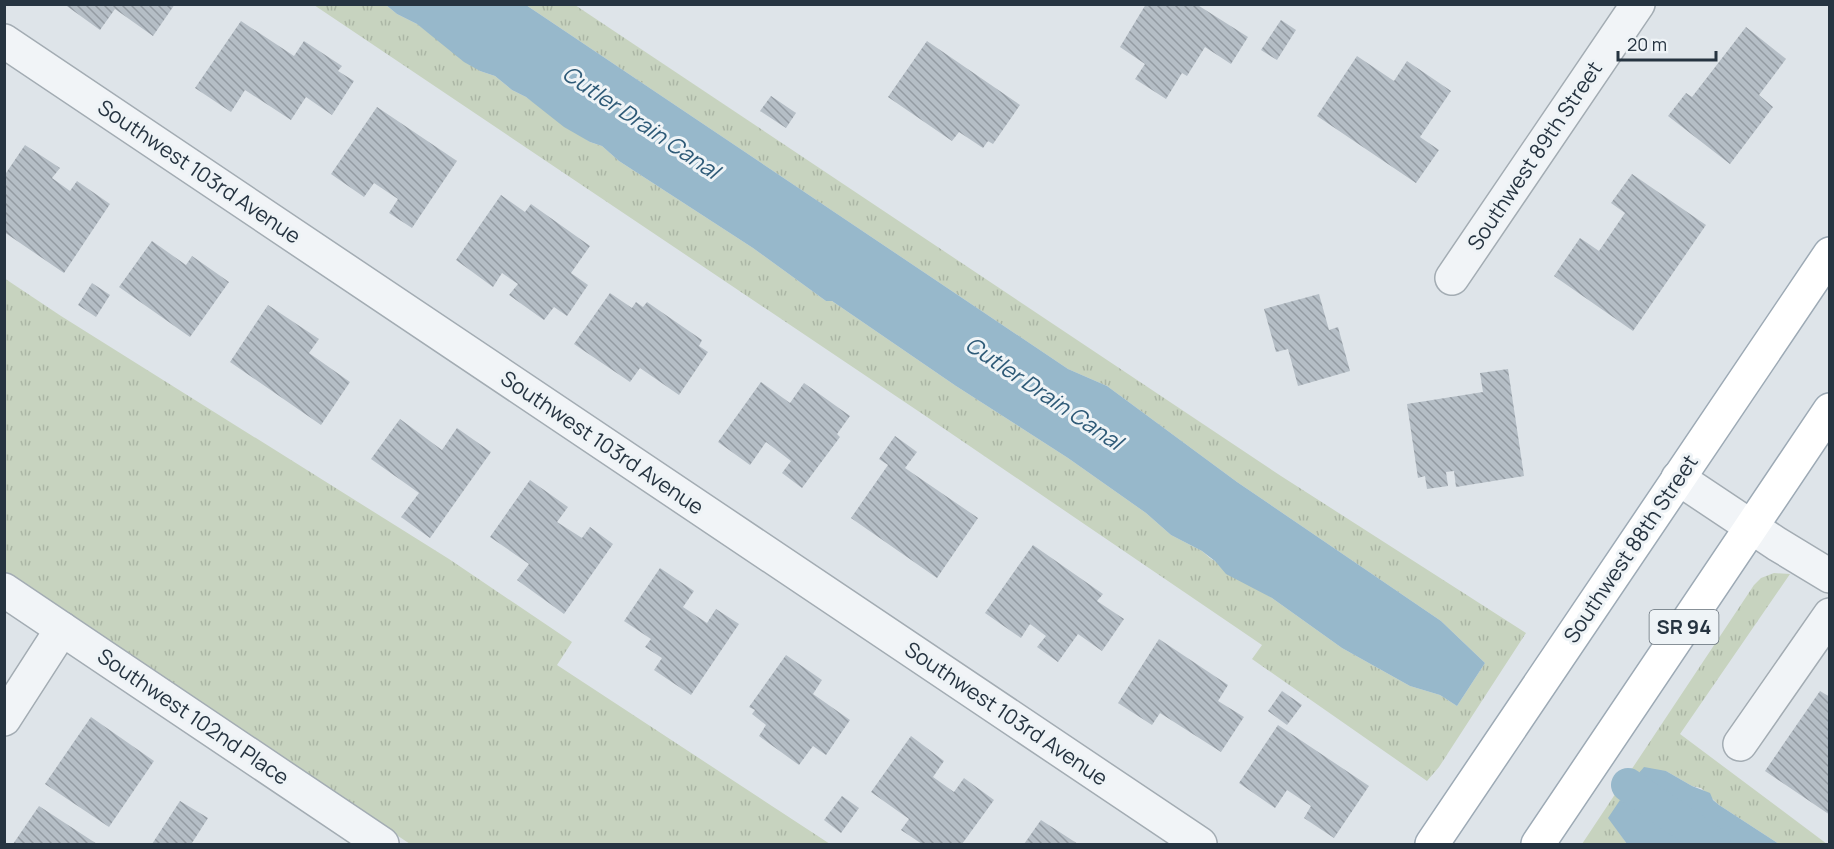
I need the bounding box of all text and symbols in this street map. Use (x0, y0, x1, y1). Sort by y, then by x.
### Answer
scale bar (1618, 24, 1716, 62)
text: 20 m (1627, 32, 1667, 56)
street label: Southwest 89th Street (1460, 55, 1608, 255)
water label: Cutler Drain Canal (557, 58, 728, 187)
street label: Southwest 103rd Avenue (93, 93, 306, 250)
water label: Cutler Drain Canal (960, 329, 1131, 458)
street label: Southwest 103rd Avenue (496, 364, 709, 521)
street label: Southwest 88th Street (1557, 449, 1704, 648)
road number: SR 94 (1650, 610, 1718, 644)
street label: Southwest 103rd Avenue (900, 635, 1113, 792)
street label: Southwest 102nd Place (92, 642, 295, 791)

